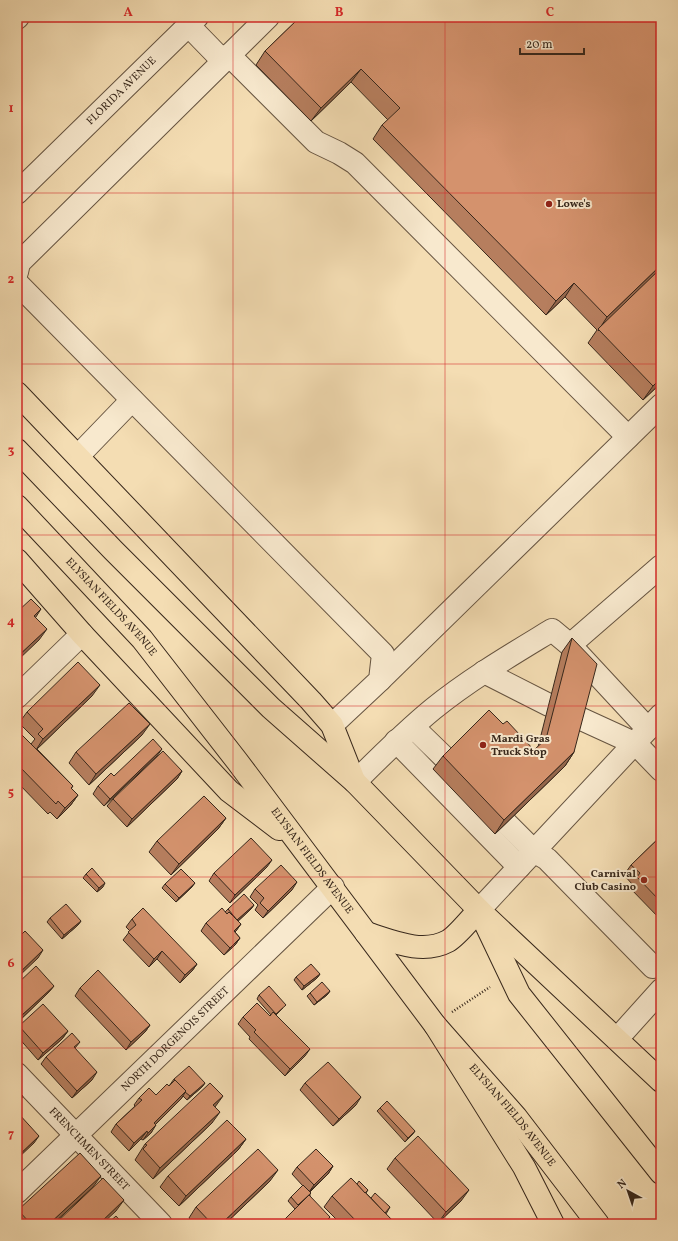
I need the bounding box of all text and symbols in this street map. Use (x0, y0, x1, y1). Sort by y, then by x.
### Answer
text: A (123, 4, 133, 22)
text: B (335, 4, 344, 22)
text: C (546, 4, 554, 22)
scale bar (520, 30, 584, 56)
text: 20 m (526, 37, 553, 53)
street label: FLORIDA AVENUE (83, 53, 160, 128)
text: 1 (8, 100, 14, 118)
place label: Lowe's (557, 197, 591, 212)
marker: Lowe's (544, 199, 554, 209)
text: 2 (8, 271, 15, 289)
text: 3 (8, 442, 15, 460)
street label: ELYSIAN FIELDS AVENUE (62, 554, 160, 660)
text: 4 (7, 613, 15, 631)
place label: Mardi Gras Truck Stop (491, 732, 550, 760)
marker: Mardi Gras Truck Stop (478, 740, 488, 750)
text: 5 (8, 784, 14, 802)
street label: ELYSIAN FIELDS AVENUE (267, 805, 357, 917)
place label: Carnival Club Casino (574, 867, 636, 895)
marker: Carnival Club Casino (639, 875, 649, 885)
text: 6 (7, 955, 15, 973)
street label: NORTH DORGENOIS STREET (118, 983, 233, 1095)
street label: ELYSIAN FIELDS AVENUE (465, 1061, 559, 1170)
street label: FRENCHMEN STREET (46, 1104, 133, 1194)
text: 7 (8, 1126, 14, 1144)
north arrow (608, 1171, 648, 1211)
text: N (615, 1176, 630, 1193)

